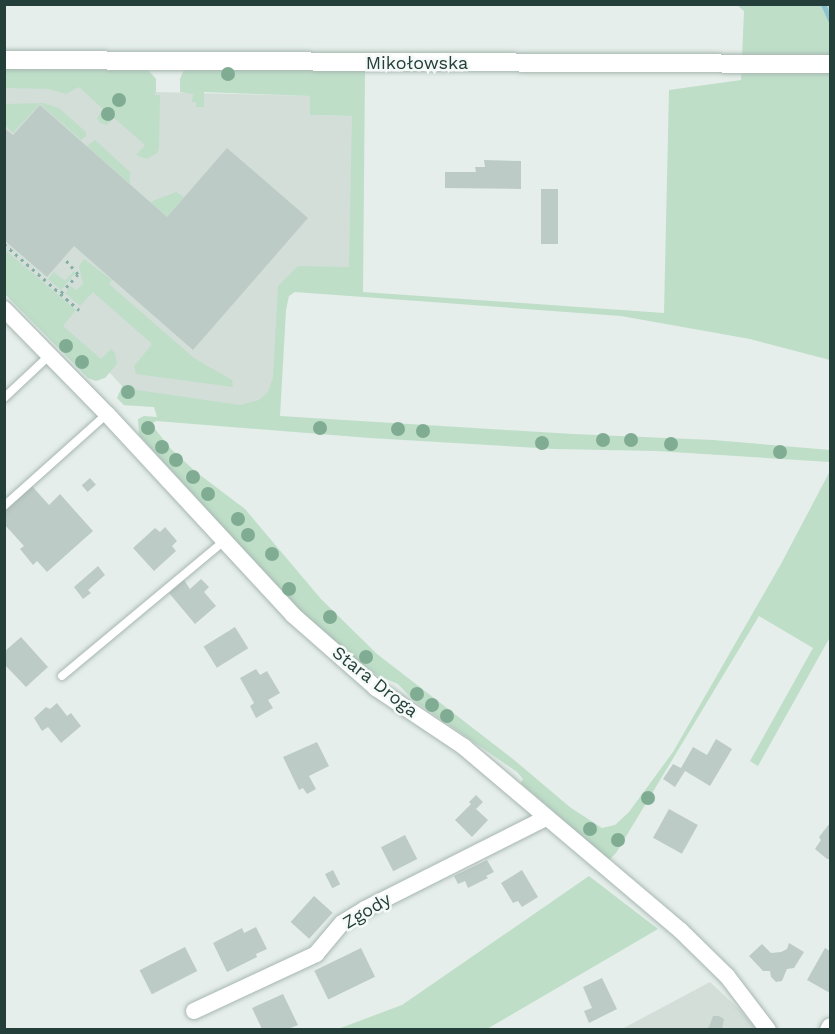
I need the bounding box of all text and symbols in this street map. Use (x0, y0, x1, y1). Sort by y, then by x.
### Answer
street label: Mikołowska (366, 52, 468, 74)
street label: Stara Droga (328, 642, 422, 722)
street label: Zgody (339, 888, 395, 934)

